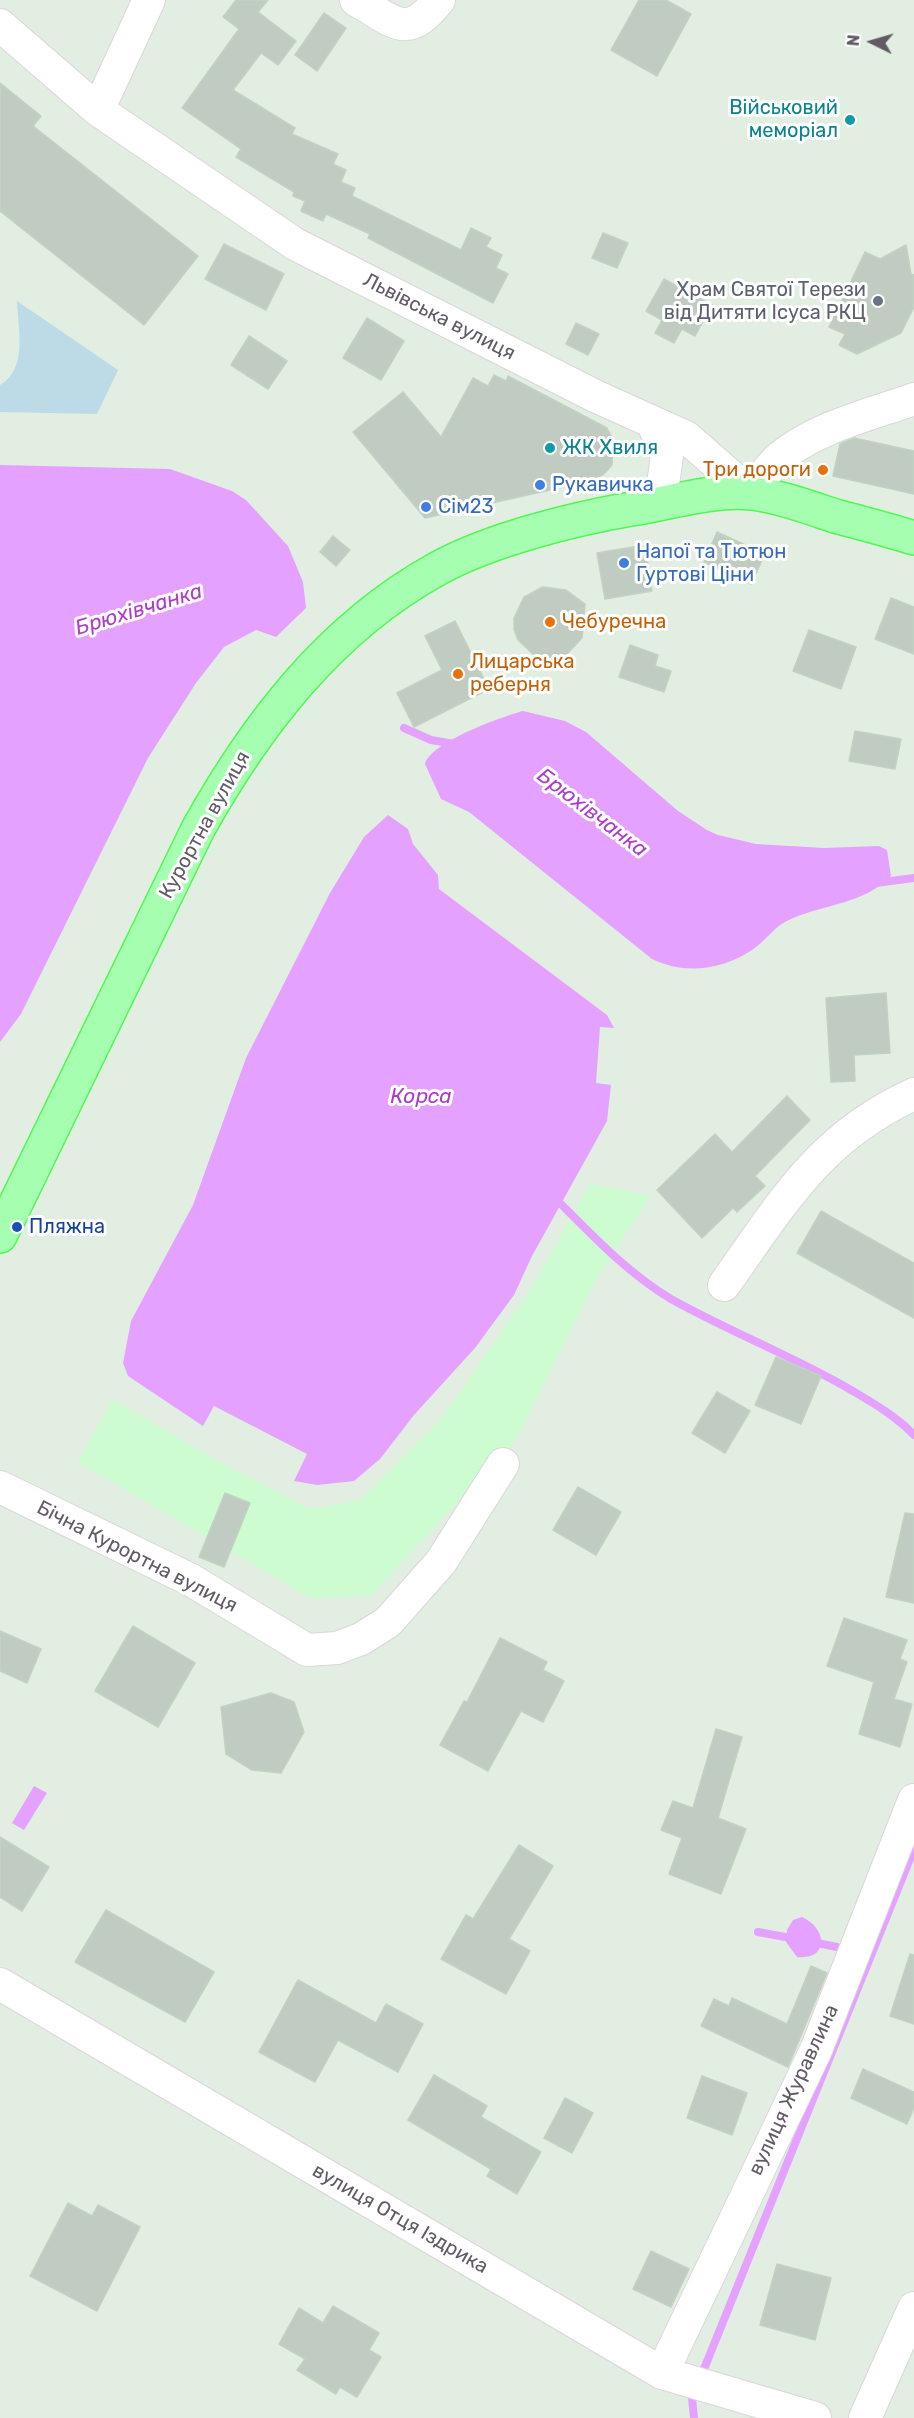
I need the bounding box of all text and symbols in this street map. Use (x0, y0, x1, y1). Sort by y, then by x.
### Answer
north arrow (842, 12, 902, 72)
text: N (844, 34, 864, 47)
place label: Військовий меморіал (729, 96, 838, 143)
marker: Військовий меморіал (843, 113, 857, 127)
street label: Львівська вулиця (359, 268, 519, 366)
place label: Храм Святої Терези від Дитяти Ісуса РКЦ (664, 278, 866, 325)
marker: Храм Святої Терези від Дитяти Ісуса РКЦ (871, 294, 885, 308)
place label: ЖК Хвиля (562, 436, 658, 460)
marker: ЖК Хвиля (543, 441, 557, 455)
place label: Три дороги (703, 458, 811, 482)
marker: Три дороги (816, 463, 830, 477)
place label: Рукавичка (552, 473, 654, 497)
marker: Рукавичка (533, 478, 547, 492)
place label: Сім23 (438, 495, 494, 519)
marker: Сім23 (419, 500, 433, 514)
place label: Напої та Тютюн Гуртові Ціни (636, 540, 786, 587)
marker: Напої та Тютюн Гуртові Ціни (617, 556, 631, 570)
water label: Брюхівчанка (73, 579, 205, 641)
place label: Чебуречна (562, 610, 666, 634)
marker: Чебуречна (543, 615, 557, 629)
place label: Лицарська реберня (470, 650, 574, 697)
marker: Лицарська реберня (451, 667, 465, 681)
street label: Курортна вулиця (155, 747, 255, 903)
water label: Брюхівчанка (532, 763, 652, 863)
water label: Корса (390, 1084, 452, 1110)
place label: Пляжна (29, 1215, 105, 1239)
marker: Пляжна (10, 1220, 24, 1234)
street label: Бічна Курортна вулиця (33, 1496, 241, 1618)
street label: вулиця Журавлина (744, 2001, 844, 2179)
street label: вулиця Отця Іздрика (308, 2159, 492, 2279)

